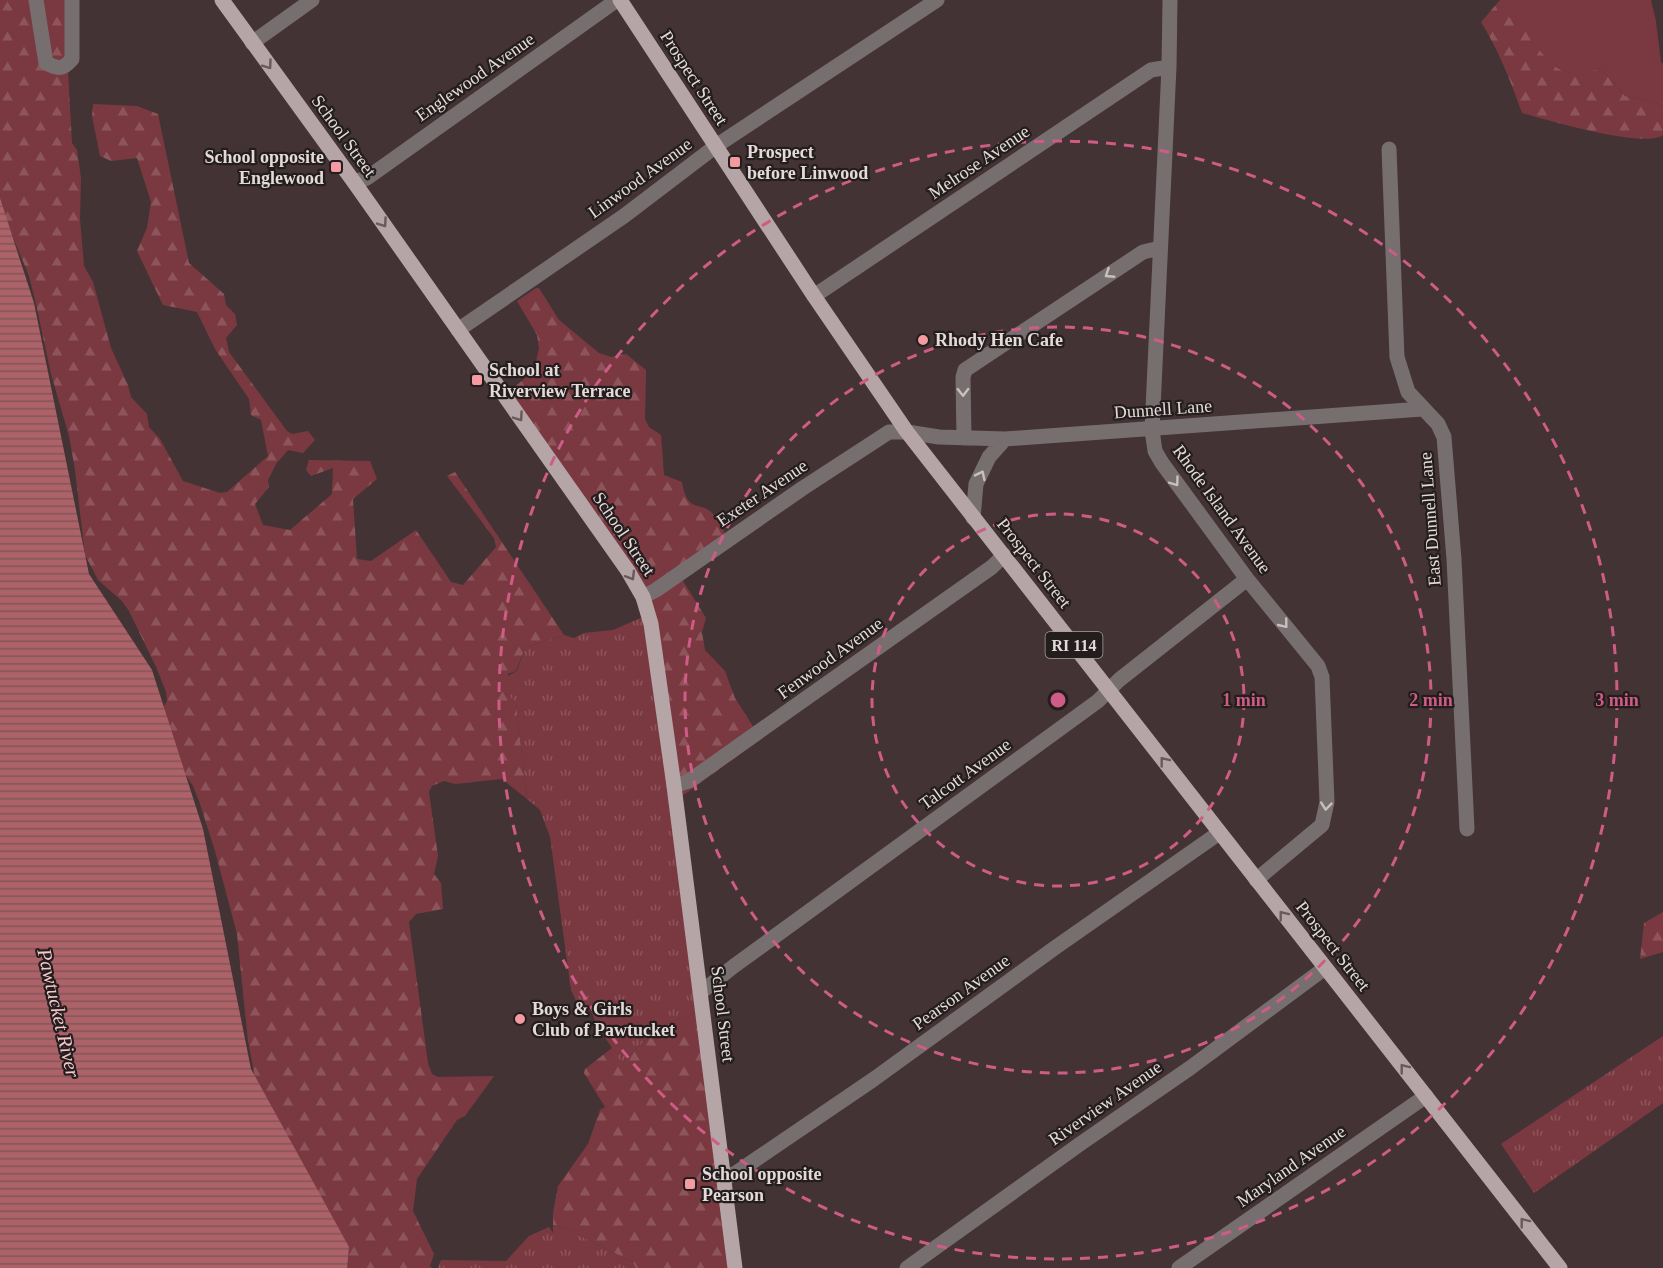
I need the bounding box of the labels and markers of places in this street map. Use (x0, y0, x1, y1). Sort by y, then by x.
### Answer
place label: Prospect before Linwood (747, 142, 868, 183)
place label: School opposite Englewood (204, 147, 324, 188)
marker: Prospect before Linwood (728, 155, 742, 169)
marker: School opposite Englewood (329, 160, 343, 174)
place label: Rhody Hen Cafe (935, 330, 1063, 350)
marker: Rhody Hen Cafe (916, 333, 930, 347)
place label: School at Riverview Terrace (489, 360, 630, 401)
marker: School at Riverview Terrace (470, 373, 484, 387)
centre of rings (1048, 690, 1068, 710)
place label: Boys & Girls Club of Pawtucket (532, 999, 675, 1040)
marker: Boys & Girls Club of Pawtucket (513, 1012, 527, 1026)
place label: School opposite Pearson (702, 1164, 822, 1205)
marker: School opposite Pearson (683, 1177, 697, 1191)

